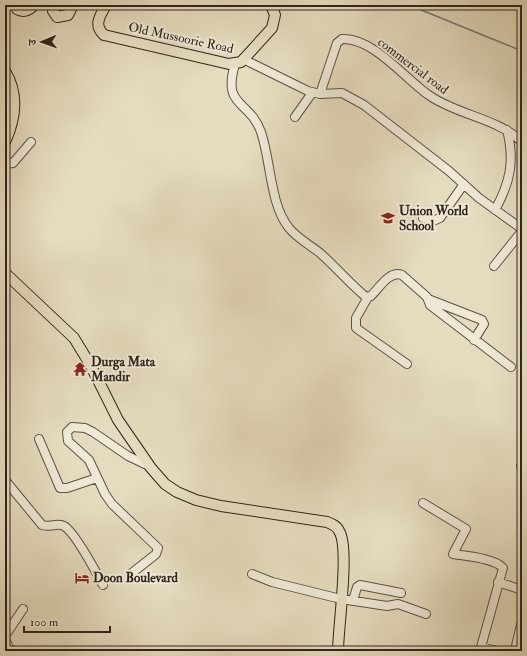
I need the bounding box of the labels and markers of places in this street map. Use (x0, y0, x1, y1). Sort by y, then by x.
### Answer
place label: Union World School (399, 203, 469, 234)
school or university icon: Union World School (380, 210, 396, 226)
place label: Durga Mata Mandir (90, 354, 156, 385)
temple icon: Durga Mata Mandir (72, 361, 88, 377)
hotel icon: Doon Boulevard (74, 570, 90, 586)
place label: Doon Boulevard (93, 570, 178, 586)

